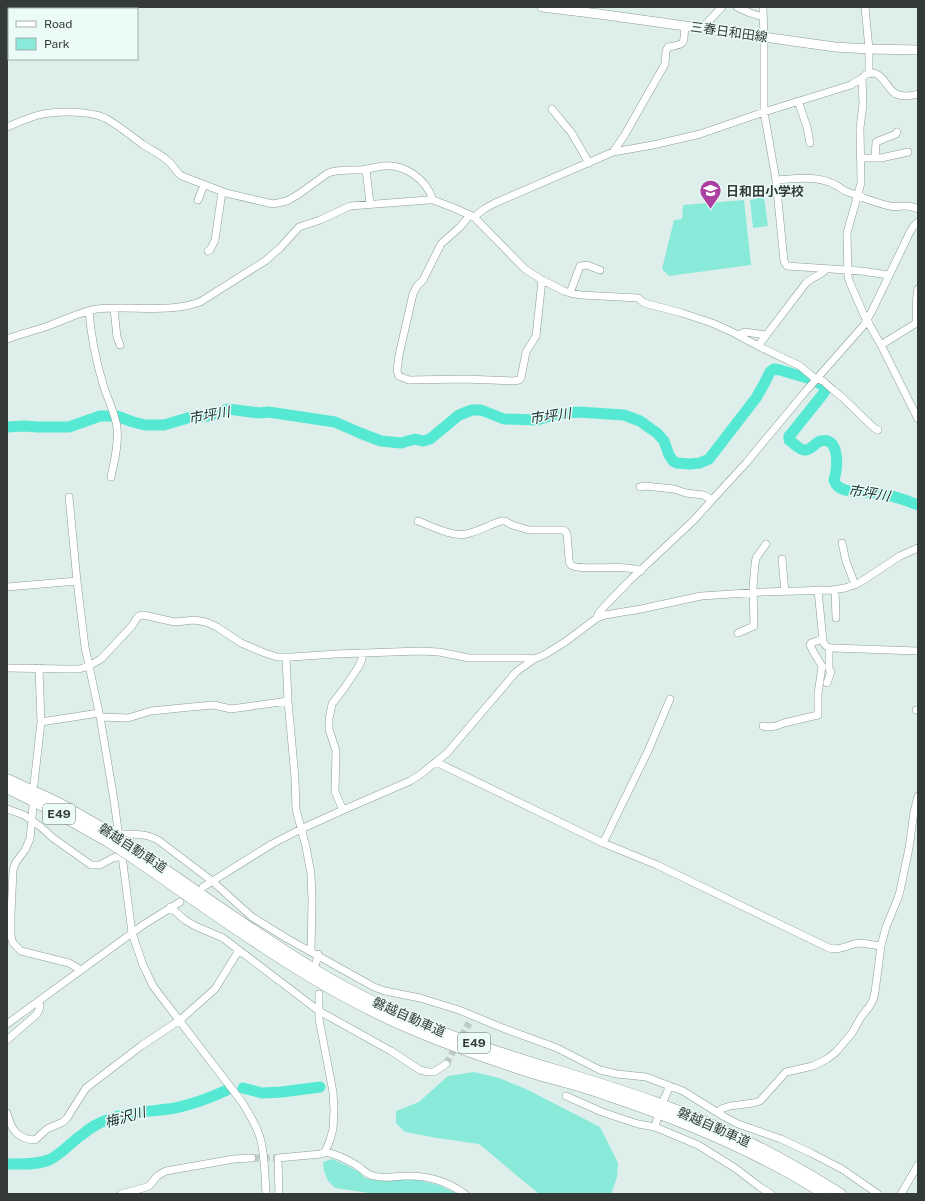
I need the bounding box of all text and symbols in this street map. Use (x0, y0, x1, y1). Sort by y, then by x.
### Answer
legend (8, 8, 138, 60)
text: Road (44, 17, 72, 31)
street label: 三春日和田線 (689, 19, 769, 45)
text: Park (44, 37, 70, 51)
school or university icon: 日和田小学校 (698, 178, 724, 211)
place label: 日和田小学校 (726, 184, 804, 199)
water label: 市坪川 (187, 403, 233, 427)
water label: 市坪川 (528, 405, 574, 427)
water label: 市坪川 (847, 482, 893, 504)
road number: E49 (43, 804, 75, 824)
street label: 磐越自動車道 (96, 820, 170, 876)
street label: 磐越自動車道 (370, 994, 448, 1040)
road number: E49 (458, 1033, 490, 1053)
water label: 梅沢川 (103, 1103, 149, 1130)
street label: 磐越自動車道 (675, 1104, 753, 1150)

